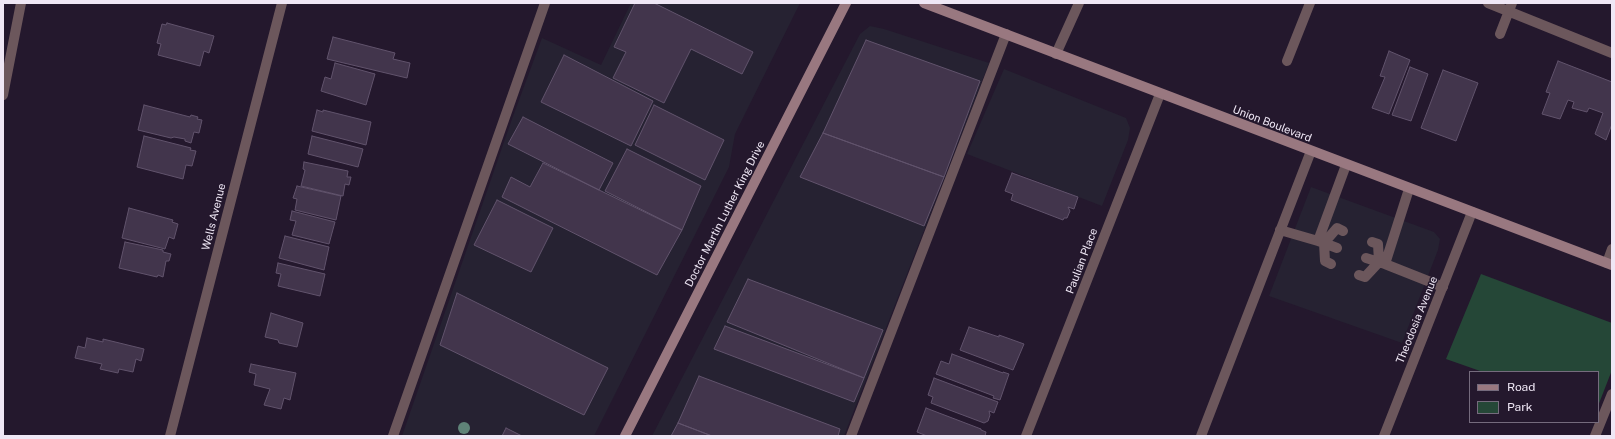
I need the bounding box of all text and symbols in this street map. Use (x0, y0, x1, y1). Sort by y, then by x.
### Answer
street label: Union Boulevard (1231, 103, 1313, 145)
street label: Doctor Martin Luther King Drive (682, 139, 768, 289)
street label: Wells Avenue (199, 182, 229, 252)
street label: Paulian Place (1063, 226, 1101, 296)
street label: Theodosia Avenue (1393, 274, 1441, 366)
legend (1469, 371, 1599, 423)
text: Road (1507, 380, 1535, 394)
text: Park (1507, 400, 1533, 414)

